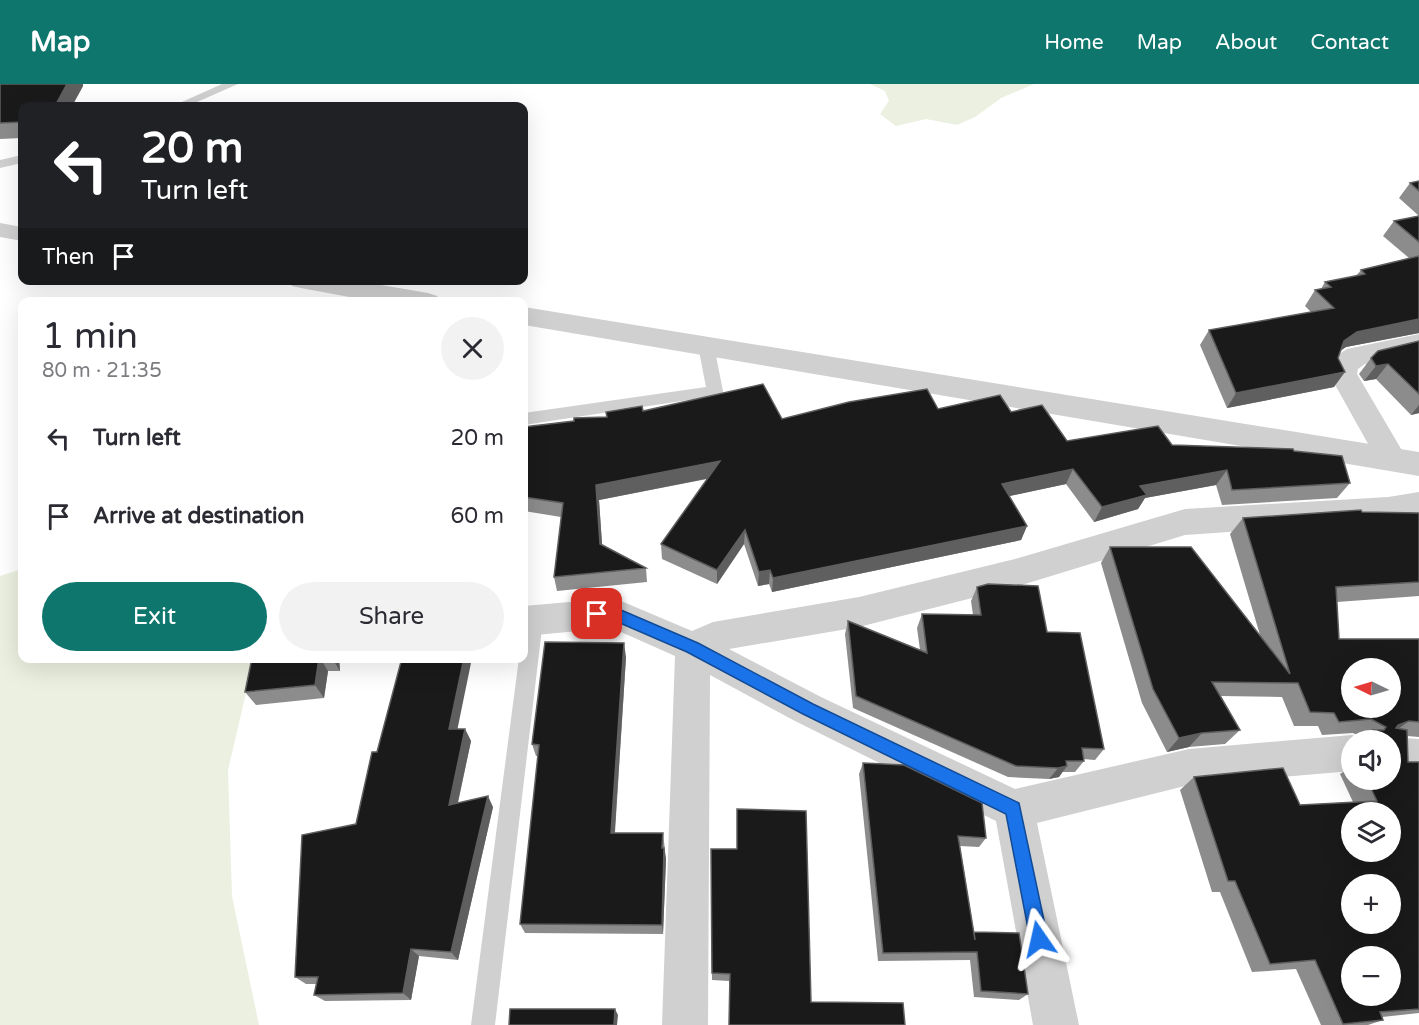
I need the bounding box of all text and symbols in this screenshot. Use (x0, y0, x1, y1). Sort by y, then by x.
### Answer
text: Map (30, 25, 90, 59)
text: Home (1044, 30, 1104, 55)
text: Map (1137, 30, 1182, 55)
text: About (1215, 30, 1277, 55)
text: Contact (1310, 30, 1389, 55)
text: 20 m (141, 123, 243, 174)
icon: left (42, 126, 120, 204)
text: Turn left (141, 174, 248, 207)
icon: arrive (107, 240, 140, 273)
text: Then (42, 244, 95, 270)
text: 1 min (42, 315, 138, 358)
button: close (441, 317, 504, 380)
text: 80 m · 21:35 (42, 359, 162, 383)
icon: left (42, 422, 75, 455)
text: Turn left (93, 425, 181, 451)
text: 20 m (450, 425, 504, 451)
icon: arrive (42, 500, 75, 533)
text: Arrive at destination (93, 503, 304, 529)
text: 60 m (450, 503, 504, 529)
button: Exit (42, 582, 267, 651)
button: Share (279, 582, 504, 651)
pin (571, 588, 622, 639)
icon: arrive (580, 597, 613, 630)
north arrow (1341, 658, 1401, 718)
map controls (1341, 658, 1401, 1006)
button: sound (1341, 730, 1401, 790)
button: layers (1341, 802, 1401, 862)
button: + (1341, 874, 1401, 934)
position arrow (1007, 907, 1071, 971)
button: − (1341, 946, 1401, 1006)

